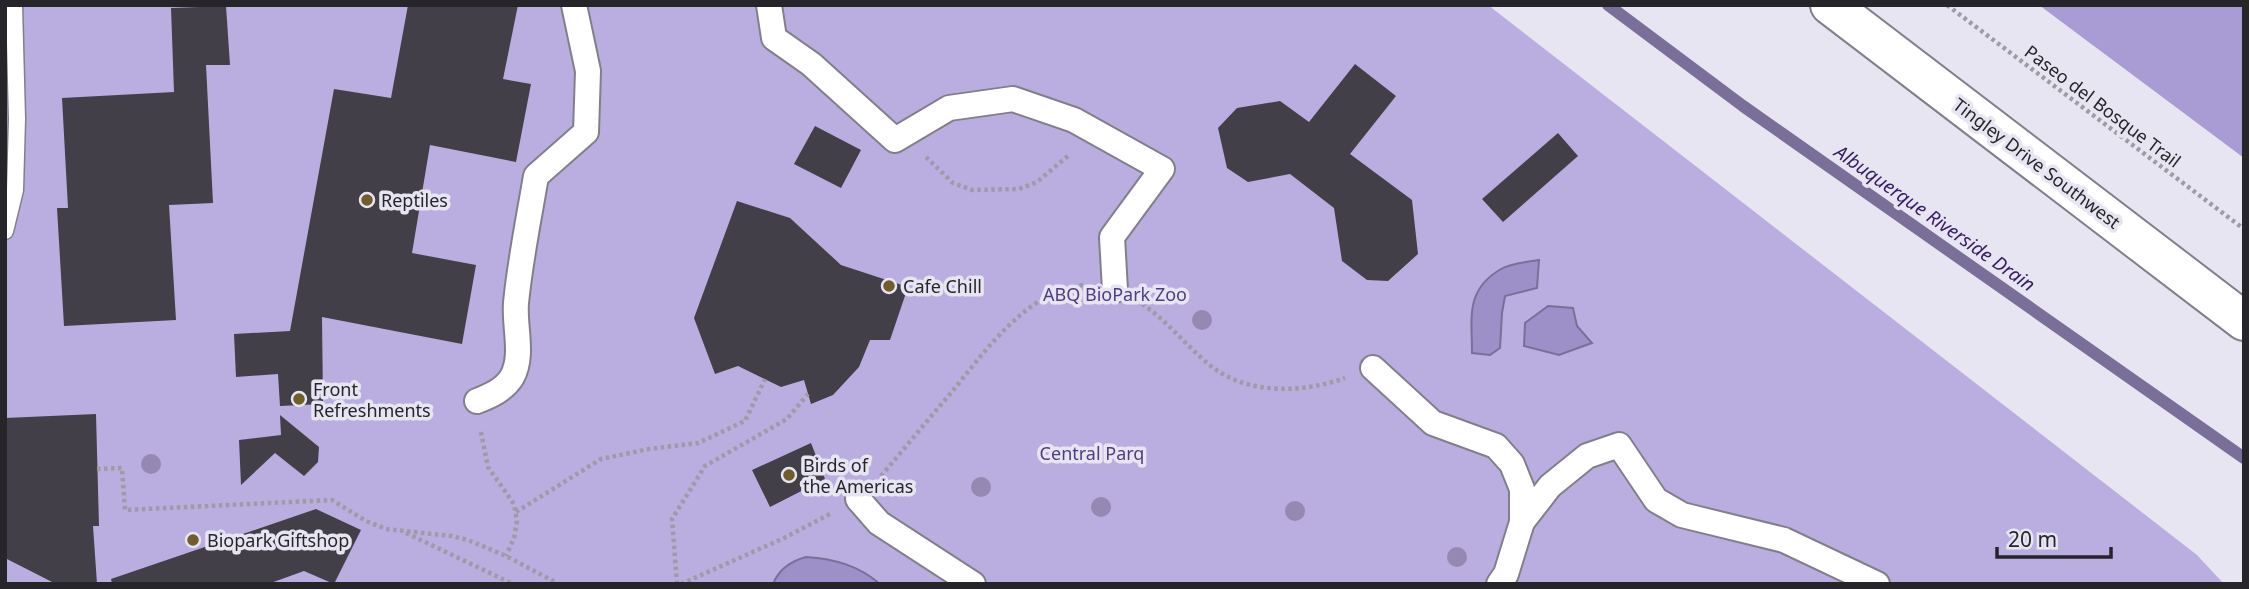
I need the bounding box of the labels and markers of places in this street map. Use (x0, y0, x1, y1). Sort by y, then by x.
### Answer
place label: Reptiles (381, 188, 448, 212)
marker: Reptiles (359, 192, 375, 208)
place label: Cafe Chill (903, 274, 982, 298)
marker: Cafe Chill (881, 278, 897, 294)
place label: Front Refreshments (313, 377, 431, 422)
marker: Front Refreshments (291, 391, 307, 407)
place label: Birds of the Americas (803, 453, 913, 498)
marker: Birds of the Americas (781, 467, 797, 483)
place label: Biopark Giftshop (207, 528, 349, 552)
marker: Biopark Giftshop (185, 532, 201, 548)

